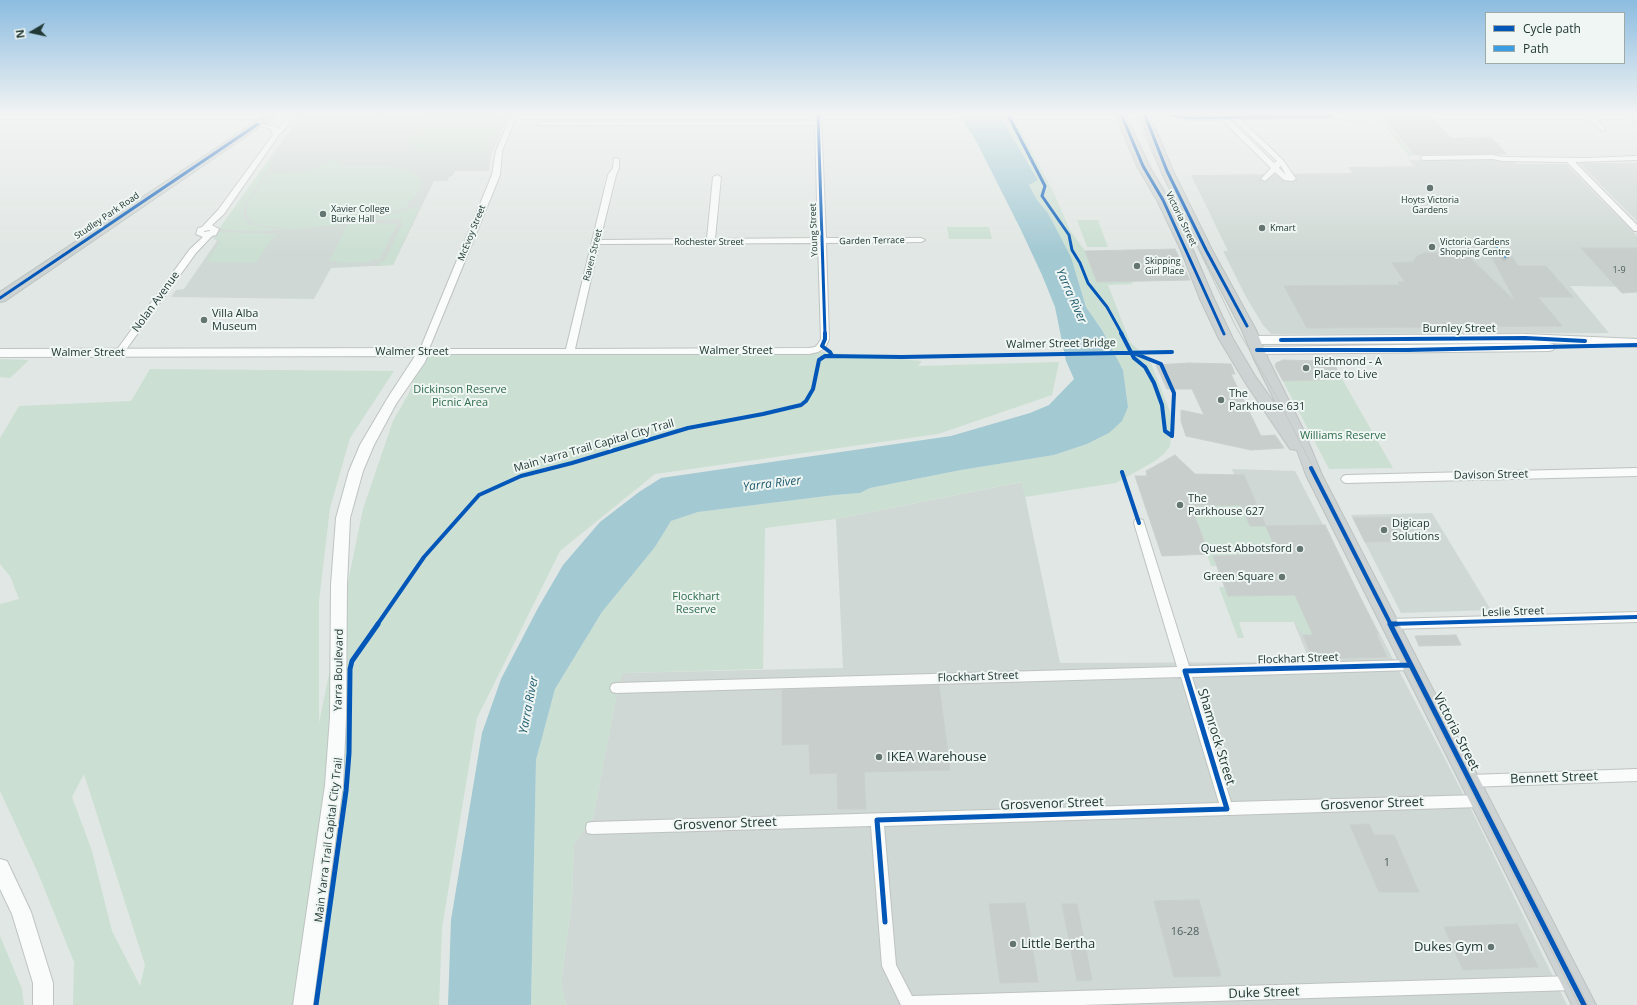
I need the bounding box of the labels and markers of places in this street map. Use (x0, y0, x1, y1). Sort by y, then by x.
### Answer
marker: Hoyts Victoria Gardens (1425, 183, 1435, 193)
place label: Hoyts Victoria Gardens (1401, 195, 1459, 216)
place label: Xavier College Burke Hall (331, 204, 390, 225)
marker: Xavier College Burke Hall (318, 209, 328, 219)
marker: Kmart (1257, 223, 1267, 233)
place label: Kmart (1270, 223, 1296, 233)
place label: Victoria Gardens Shopping Centre (1440, 237, 1510, 258)
marker: Victoria Gardens Shopping Centre (1427, 242, 1437, 252)
place label: Skipping Girl Place (1145, 256, 1184, 277)
marker: Skipping Girl Place (1132, 261, 1142, 271)
place label: Villa Alba Museum (212, 307, 258, 333)
marker: Villa Alba Museum (199, 315, 209, 325)
place label: Richmond - A Place to Live (1314, 355, 1382, 381)
marker: Richmond - A Place to Live (1301, 363, 1311, 373)
place label: The Parkhouse 631 (1229, 387, 1305, 413)
marker: The Parkhouse 631 (1216, 395, 1226, 405)
place label: The Parkhouse 627 (1188, 492, 1264, 518)
marker: The Parkhouse 627 (1175, 500, 1185, 510)
place label: Digicap Solutions (1392, 517, 1439, 543)
marker: Digicap Solutions (1379, 525, 1389, 535)
place label: Quest Abbotsford (1201, 542, 1292, 556)
marker: Quest Abbotsford (1295, 544, 1305, 554)
place label: Green Square (1203, 570, 1274, 584)
marker: Green Square (1277, 572, 1287, 582)
place label: IKEA Warehouse (887, 749, 987, 765)
marker: IKEA Warehouse (874, 752, 884, 762)
place label: Little Bertha (1021, 936, 1095, 952)
marker: Little Bertha (1008, 939, 1018, 949)
place label: Dukes Gym (1414, 939, 1483, 955)
marker: Dukes Gym (1486, 942, 1496, 952)

